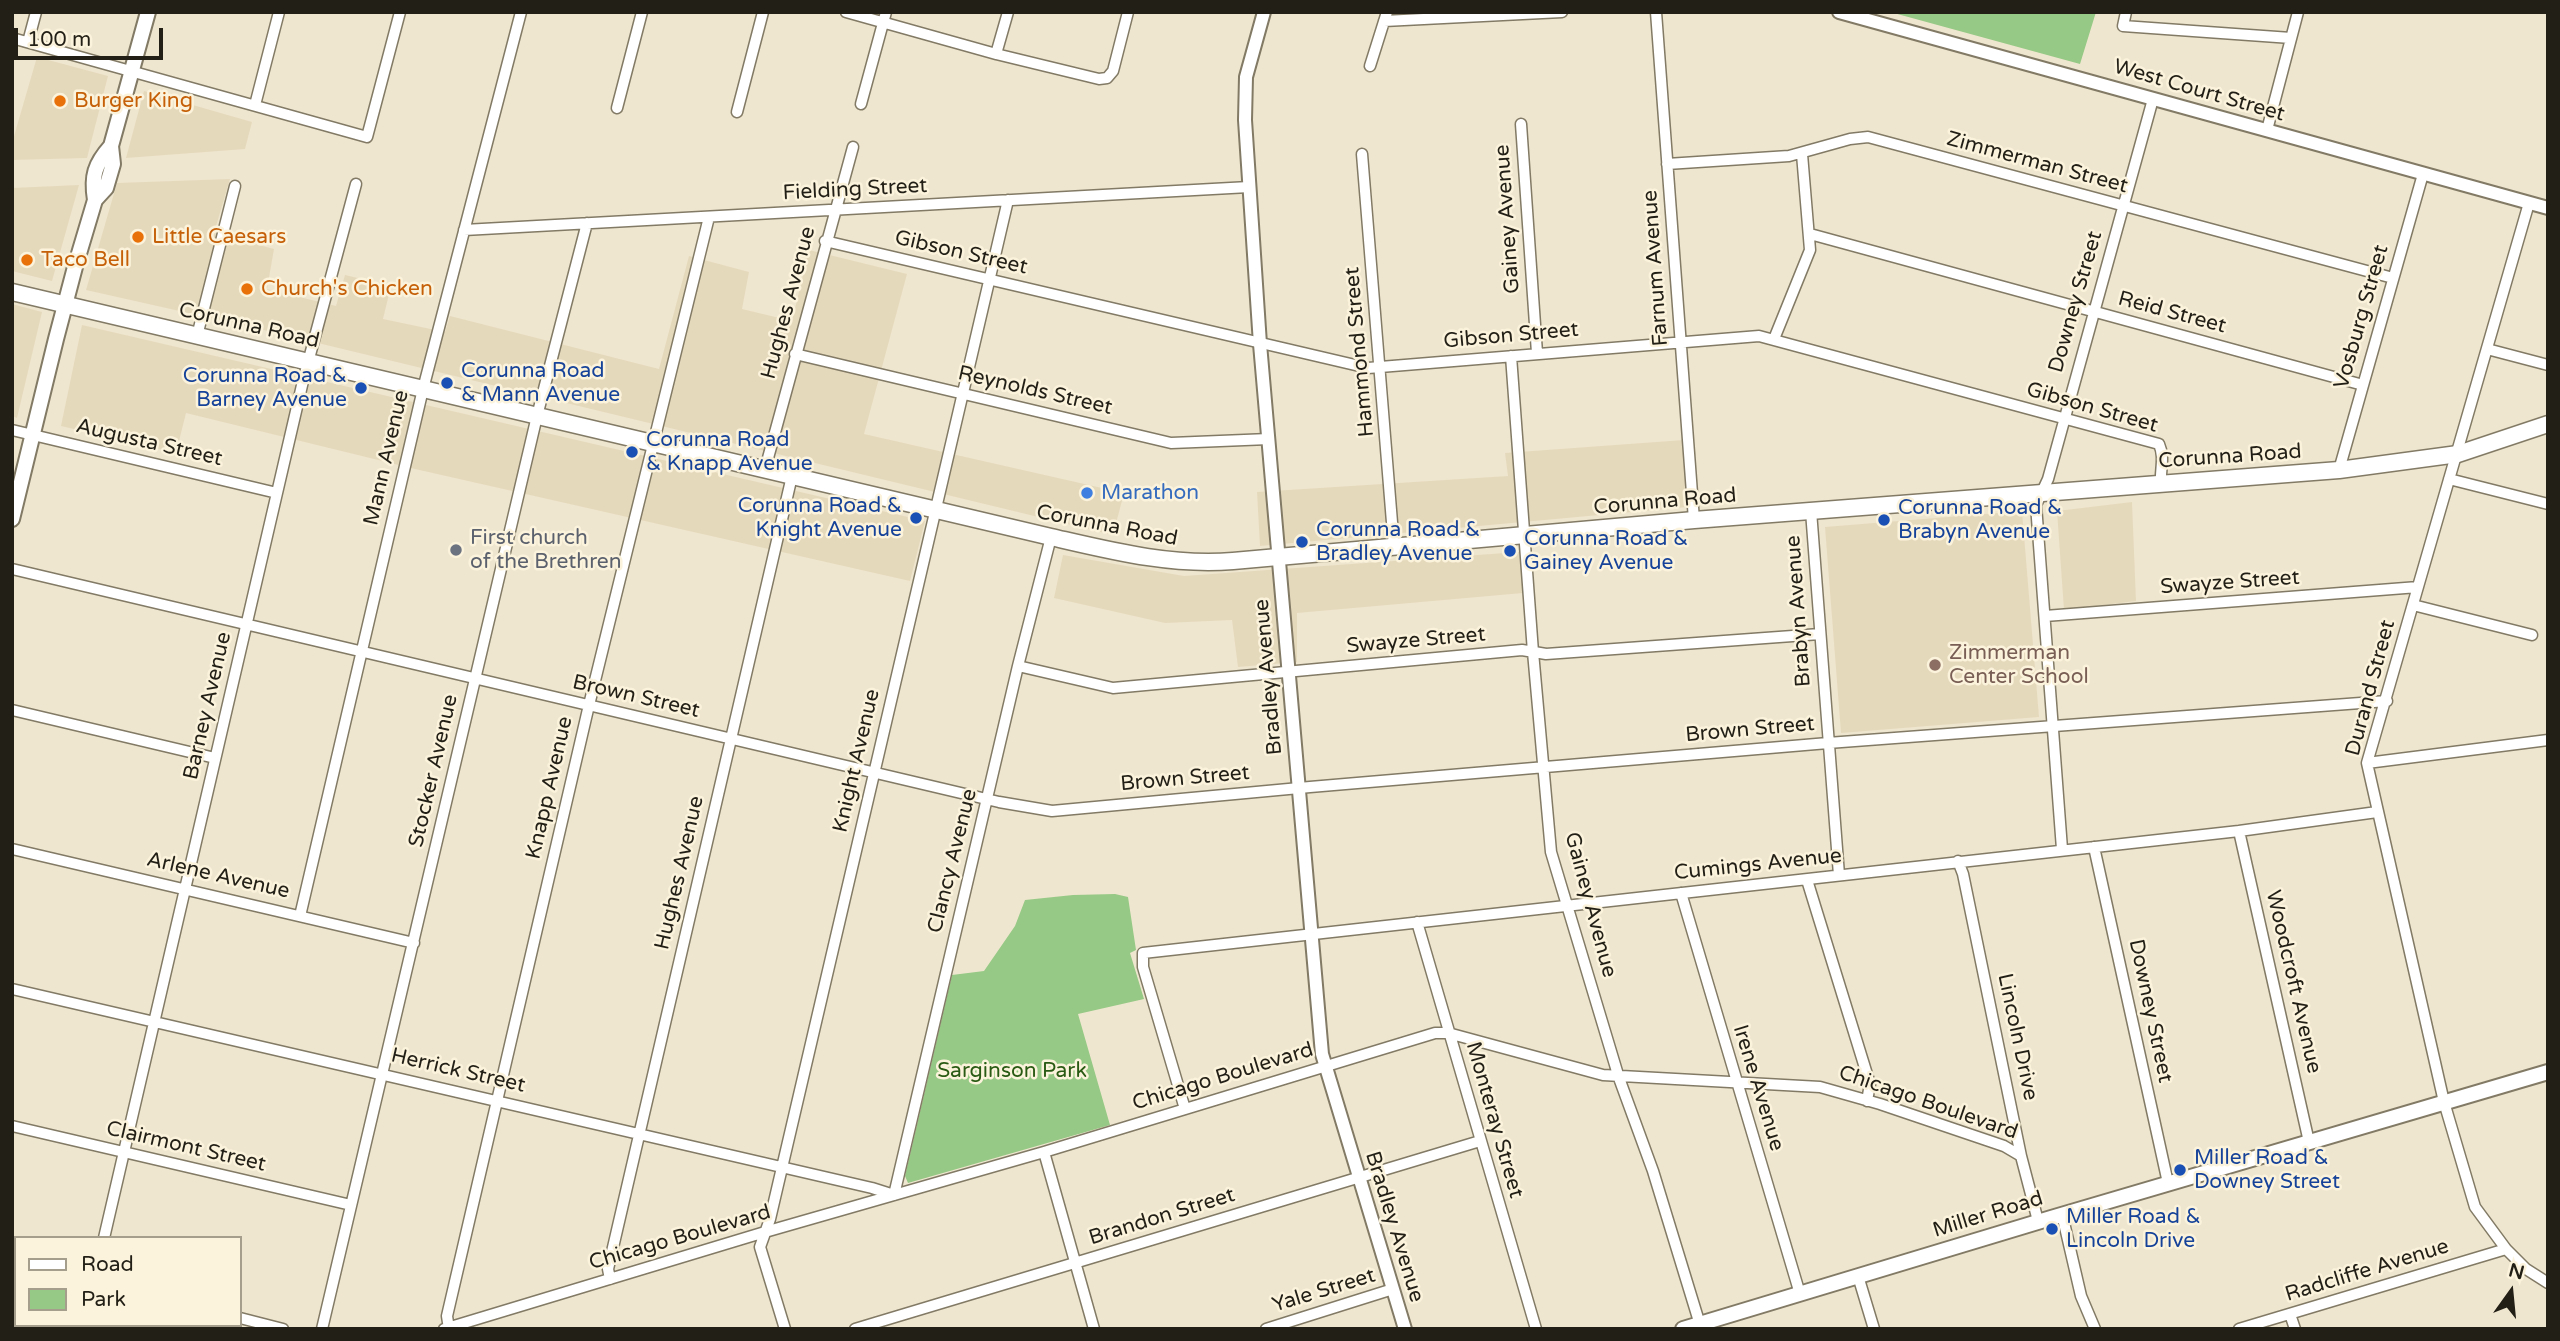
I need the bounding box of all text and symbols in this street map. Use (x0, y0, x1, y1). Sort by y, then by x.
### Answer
scale bar (18, 14, 166, 58)
text: 100 m (27, 27, 91, 52)
street label: West Court Street (2110, 54, 2288, 128)
place label: Burger King (74, 88, 193, 114)
marker: Burger King (52, 93, 68, 109)
street label: Zimmerman Street (1944, 127, 2130, 199)
street label: Gainey Avenue (1490, 144, 1526, 294)
street label: Fielding Street (782, 174, 928, 206)
street label: Farnum Avenue (1638, 189, 1674, 347)
place label: Little Caesars (152, 224, 286, 250)
street label: Hughes Avenue (757, 224, 821, 382)
street label: Gibson Street (892, 225, 1030, 281)
street label: Downey Street (2044, 228, 2108, 376)
marker: Little Caesars (130, 229, 146, 245)
street label: Vosburg Street (2329, 242, 2395, 392)
place label: Taco Bell (41, 247, 130, 273)
marker: Taco Bell (19, 252, 35, 268)
street label: Hammond Street (1340, 266, 1380, 438)
place label: Church's Chicken (261, 276, 433, 302)
marker: Church's Chicken (239, 281, 255, 297)
street label: Reid Street (2115, 286, 2229, 340)
street label: Corunna Road (176, 298, 322, 354)
street label: Gibson Street (1442, 318, 1580, 354)
place label: Corunna Road & Mann Avenue (461, 358, 620, 408)
street label: Reynolds Street (955, 361, 1115, 421)
place label: Corunna Road & Barney Avenue (183, 363, 347, 413)
marker: Corunna Road & Mann Avenue (439, 375, 455, 391)
street label: Gibson Street (2023, 377, 2161, 439)
marker: Corunna Road & Barney Avenue (353, 380, 369, 396)
street label: Mann Avenue (359, 388, 415, 528)
street label: Augusta Street (73, 414, 225, 472)
place label: Corunna Road & Knapp Avenue (646, 427, 813, 477)
street label: Corunna Road (2158, 439, 2302, 475)
marker: Corunna Road & Knapp Avenue (624, 444, 640, 460)
place label: Marathon (1101, 480, 1199, 506)
street label: Corunna Road (1592, 483, 1738, 521)
marker: Marathon (1079, 485, 1095, 501)
place label: Corunna Road & Knight Avenue (738, 493, 902, 543)
place label: Corunna Road & Brabyn Avenue (1898, 495, 2062, 545)
street label: Corunna Road (1034, 500, 1180, 552)
marker: Corunna Road & Knight Avenue (908, 510, 924, 526)
marker: Corunna Road & Brabyn Avenue (1876, 512, 1892, 528)
place label: Corunna Road & Bradley Avenue (1316, 517, 1480, 567)
place label: First church of the Brethren (470, 525, 622, 575)
place label: Corunna Road & Gainey Avenue (1524, 526, 1688, 576)
marker: Corunna Road & Bradley Avenue (1294, 534, 1310, 550)
street label: Brabyn Avenue (1781, 534, 1817, 688)
marker: First church of the Brethren (448, 542, 464, 558)
marker: Corunna Road & Gainey Avenue (1502, 543, 1518, 559)
street label: Swayze Street (2160, 566, 2300, 600)
street label: Bradley Avenue (1250, 598, 1288, 756)
street label: Durand Street (2341, 617, 2401, 759)
street label: Swayze Street (1345, 622, 1487, 660)
street label: Barney Avenue (179, 630, 237, 782)
place label: Zimmerman Center School (1949, 640, 2089, 690)
marker: Zimmerman Center School (1927, 657, 1943, 673)
street label: Brown Street (570, 670, 702, 724)
street label: Knight Avenue (828, 687, 886, 835)
street label: Stocker Avenue (404, 692, 464, 850)
street label: Brown Street (1684, 712, 1816, 748)
street label: Knapp Avenue (521, 714, 579, 862)
street label: Brown Street (1119, 761, 1251, 797)
street label: Clancy Avenue (923, 786, 983, 936)
street label: Hughes Avenue (650, 794, 710, 952)
street label: Gainey Avenue (1558, 830, 1622, 980)
street label: Cumings Avenue (1673, 844, 1843, 886)
street label: Arlene Avenue (144, 847, 292, 905)
street label: Woodcroft Avenue (2260, 888, 2326, 1076)
street label: Downey Street (2123, 937, 2177, 1085)
street label: Lincoln Drive (1991, 971, 2043, 1103)
street label: Irene Avenue (1727, 1022, 1789, 1154)
street label: Chicago Boulevard (1129, 1037, 1317, 1117)
street label: Monteray Street (1460, 1039, 1528, 1201)
street label: Herrick Street (388, 1043, 528, 1099)
park label: Sarginson Park (937, 1058, 1087, 1084)
street label: Chicago Boulevard (1835, 1061, 2021, 1145)
street label: Clairmont Street (104, 1116, 268, 1178)
place label: Miller Road & Downey Street (2194, 1145, 2340, 1195)
street label: Bradley Avenue (1359, 1149, 1429, 1305)
marker: Miller Road & Downey Street (2172, 1162, 2188, 1178)
street label: Brandon Street (1086, 1183, 1238, 1251)
street label: Miller Road (1930, 1186, 2046, 1244)
street label: Chicago Boulevard (586, 1200, 774, 1276)
place label: Miller Road & Lincoln Drive (2066, 1204, 2201, 1254)
marker: Miller Road & Lincoln Drive (2044, 1221, 2060, 1237)
street label: Radcliffe Avenue (2282, 1234, 2452, 1308)
legend (14, 1236, 242, 1327)
text: Road (81, 1252, 134, 1277)
north arrow (2476, 1257, 2546, 1327)
text: N (2506, 1259, 2527, 1284)
street label: Yale Street (1270, 1263, 1378, 1319)
text: Park (81, 1287, 126, 1312)

